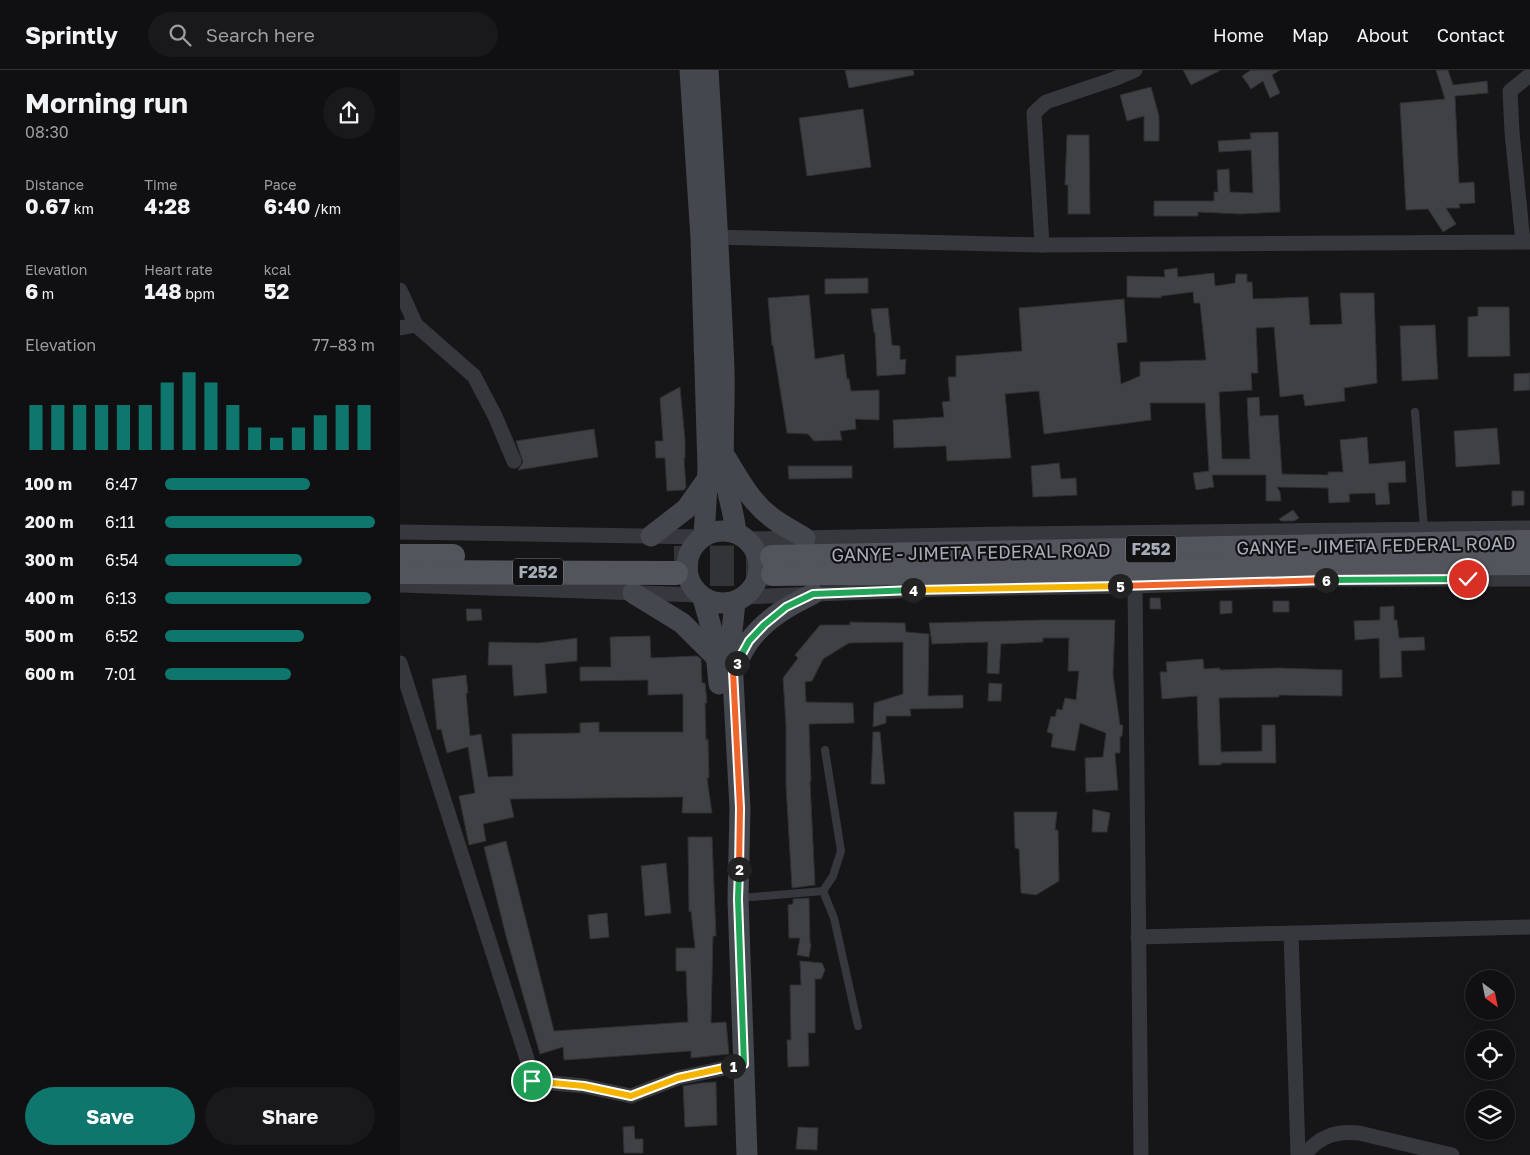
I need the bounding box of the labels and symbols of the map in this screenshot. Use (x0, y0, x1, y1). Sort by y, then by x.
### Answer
street label: GANYE - JIMETA FEDERAL ROAD (1236, 532, 1516, 558)
road number: F252 (1126, 536, 1176, 562)
street label: GANYE - JIMETA FEDERAL ROAD (831, 539, 1111, 565)
road number: F252 (513, 558, 563, 586)
pin (1447, 558, 1489, 600)
pin: 6 (1314, 568, 1338, 592)
pin: 5 (1108, 574, 1132, 598)
pin: 4 (900, 578, 926, 602)
pin: 3 (724, 650, 750, 676)
pin: 2 (726, 856, 752, 882)
north arrow (1465, 970, 1515, 1020)
pin: 1 (720, 1054, 746, 1078)
pin (511, 1060, 553, 1102)

